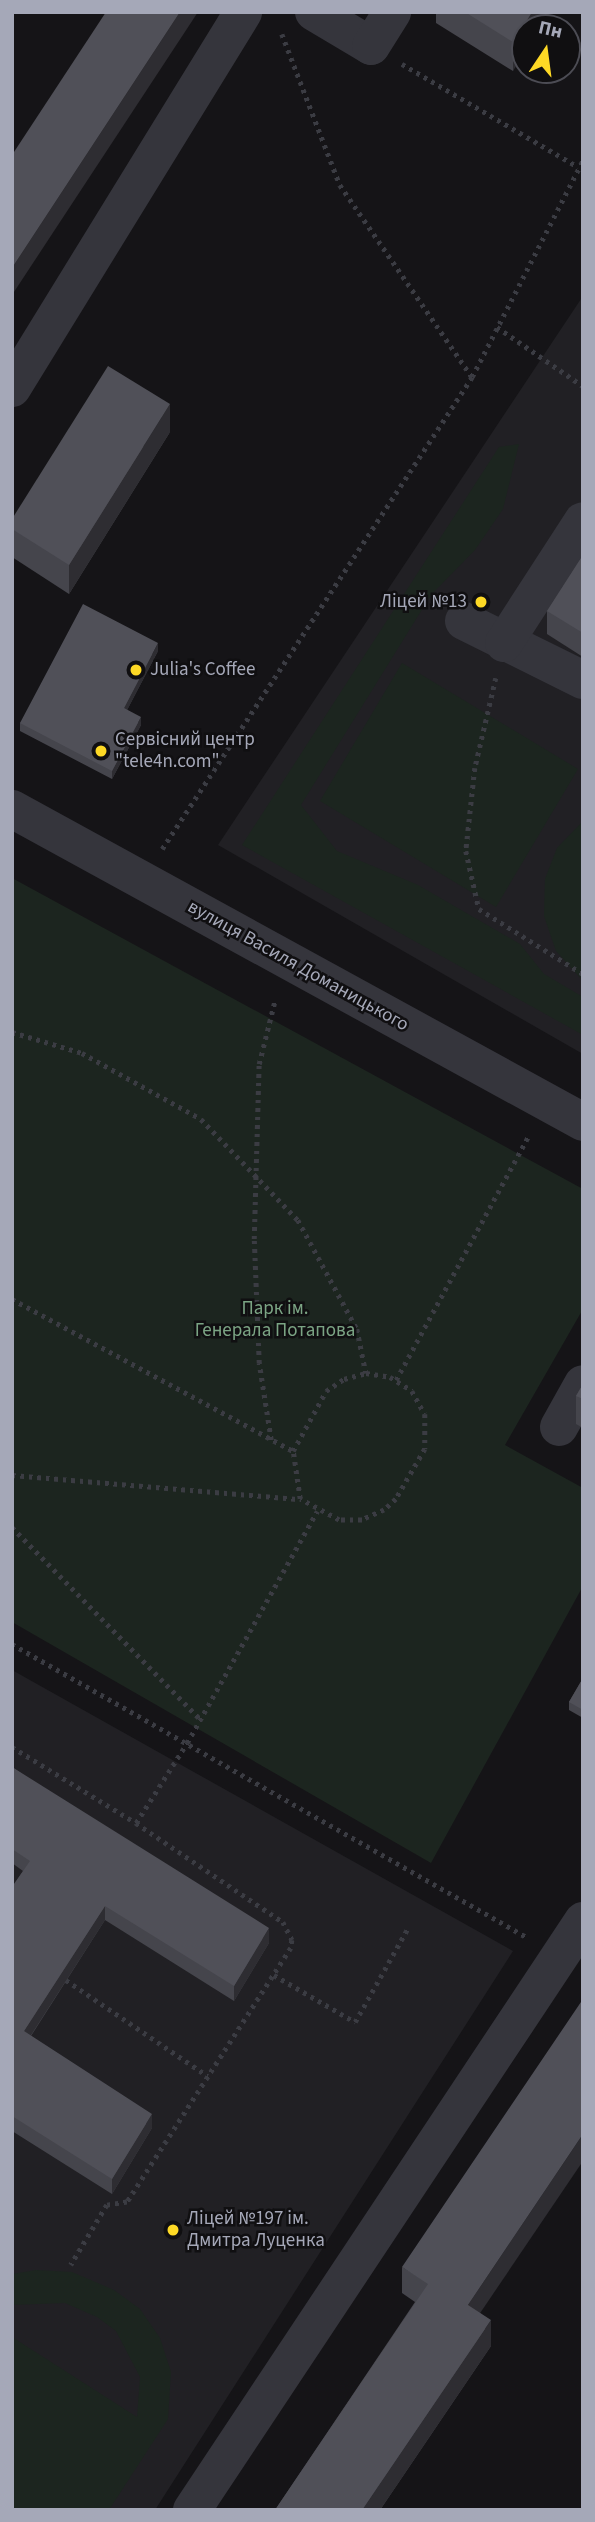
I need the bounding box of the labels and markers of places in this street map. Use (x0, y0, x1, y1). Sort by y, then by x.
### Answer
place label: Ліцей №13 (380, 591, 467, 613)
marker: Ліцей №13 (473, 594, 489, 610)
place label: Julia's Coffee (150, 659, 255, 681)
marker: Julia's Coffee (128, 662, 144, 678)
place label: Сервісний центр "tele4n.com" (115, 729, 255, 773)
marker: Сервісний центр "tele4n.com" (93, 743, 109, 759)
place label: Ліцей №197 ім. Дмитра Луценка (187, 2208, 325, 2252)
marker: Ліцей №197 ім. Дмитра Луценка (165, 2222, 181, 2238)

